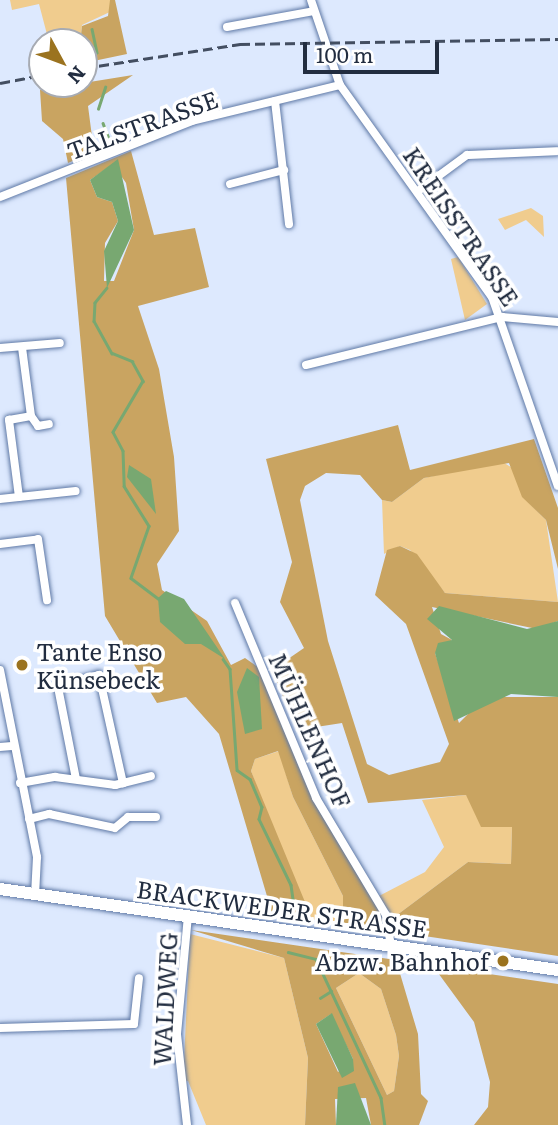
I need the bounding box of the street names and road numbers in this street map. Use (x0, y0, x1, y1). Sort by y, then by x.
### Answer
street label: TALSTRASSE (63, 83, 221, 165)
street label: KREISSTRASSE (398, 141, 526, 311)
street label: MÜHLENHOF (264, 648, 358, 812)
street label: BRACKWEDER STRASSE (135, 873, 429, 943)
street label: WALDWEG (146, 931, 182, 1067)

